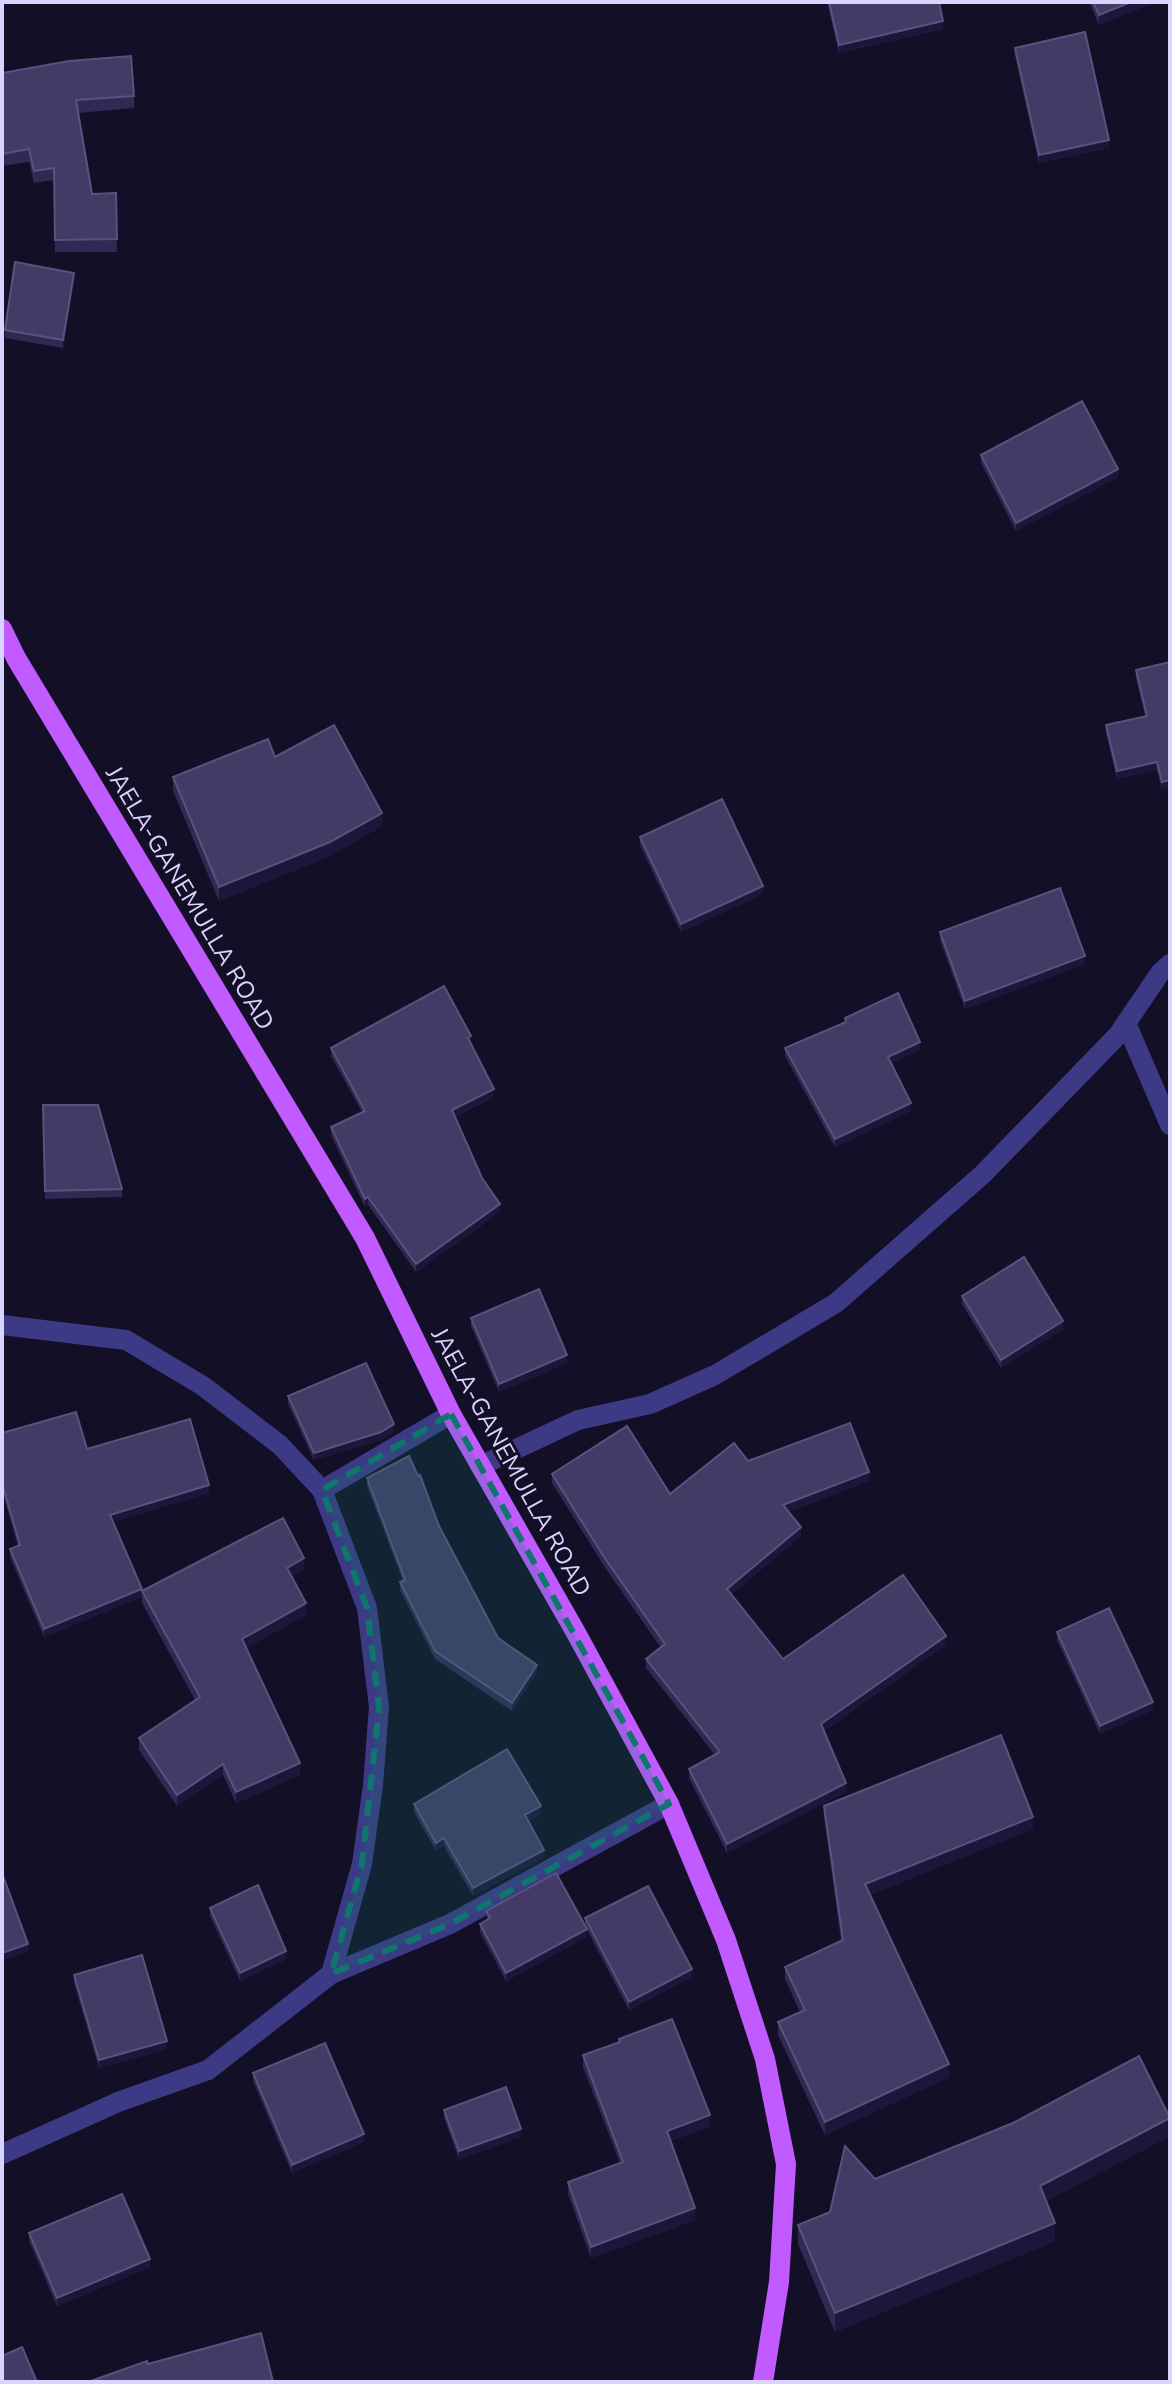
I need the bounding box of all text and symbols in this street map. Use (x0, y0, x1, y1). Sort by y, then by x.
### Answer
street label: JAELA-GANEMULLA ROAD (98, 759, 282, 1036)
street label: JAELA-GANEMULLA ROAD (423, 1321, 598, 1602)

